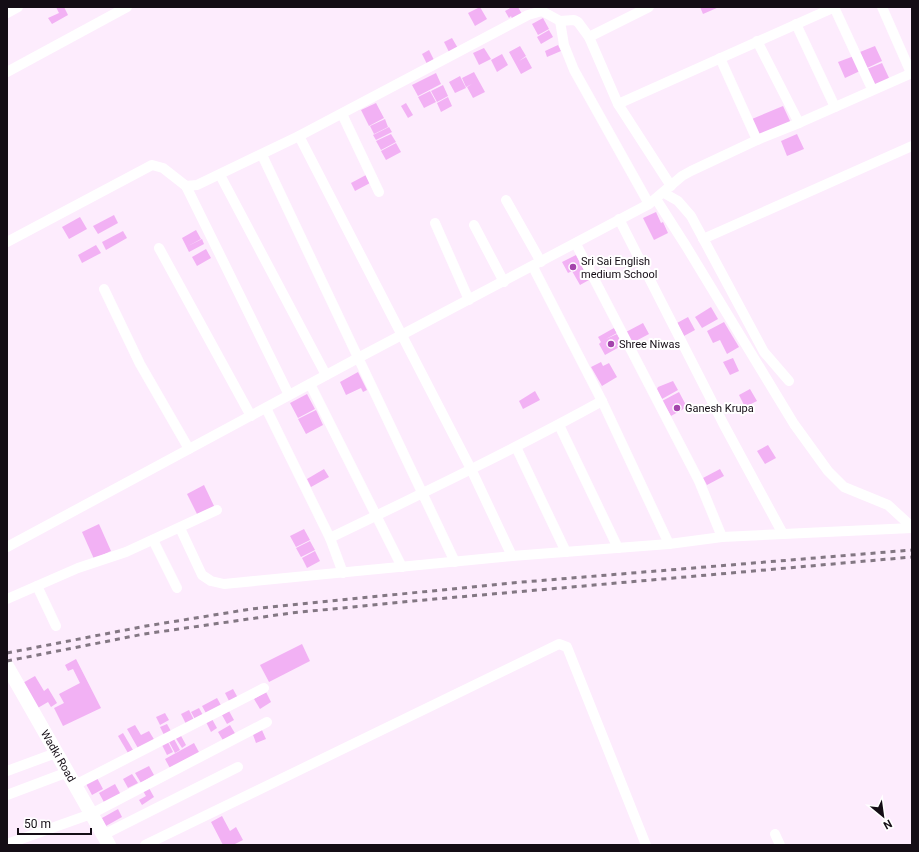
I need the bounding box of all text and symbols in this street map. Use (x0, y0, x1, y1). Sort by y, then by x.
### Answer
place label: Sri Sai English medium School (581, 255, 657, 281)
marker: Sri Sai English medium School (568, 262, 578, 272)
place label: Shree Niwas (619, 338, 680, 351)
marker: Shree Niwas (606, 339, 616, 349)
place label: Ganesh Krupa (685, 402, 754, 415)
marker: Ganesh Krupa (672, 403, 682, 413)
street label: Wadki Road (38, 728, 78, 784)
north arrow (863, 796, 903, 836)
scale bar (18, 810, 91, 836)
text: 50 m (24, 817, 51, 831)
text: N (881, 817, 894, 832)

